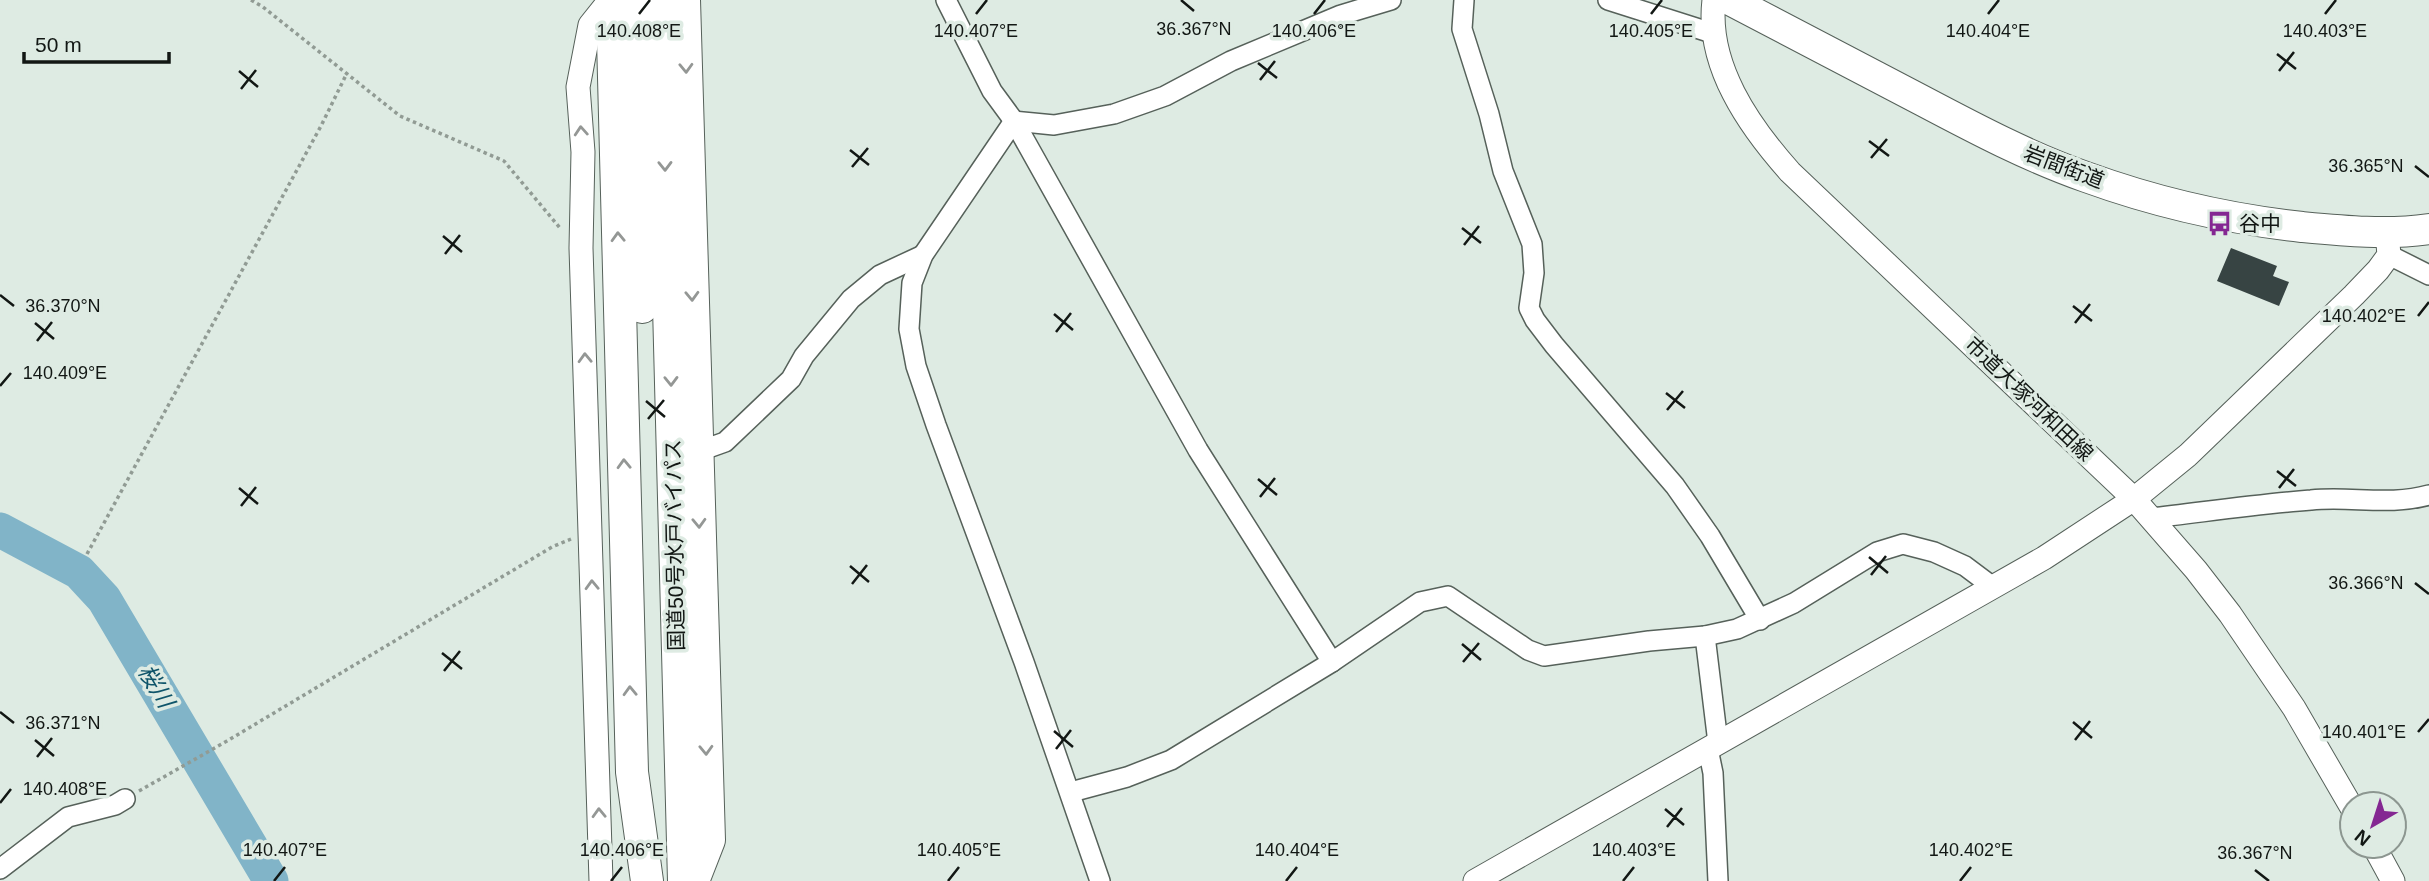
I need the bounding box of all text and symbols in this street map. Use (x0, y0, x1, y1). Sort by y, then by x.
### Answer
text: 36.367°N (1156, 19, 1232, 39)
scale bar (24, 21, 170, 65)
text: 140.408°E (597, 21, 681, 41)
text: 140.407°E (934, 21, 1018, 41)
text: 140.406°E (1272, 21, 1356, 41)
text: 140.405°E (1609, 21, 1693, 41)
text: 140.404°E (1946, 21, 2030, 41)
text: 140.403°E (2283, 21, 2367, 41)
text: 50 m (35, 33, 82, 56)
one-way arrow (678, 63, 693, 74)
one-way arrow (574, 125, 589, 136)
street label: 岩間街道 (2021, 141, 2108, 192)
text: 36.365°N (2328, 156, 2404, 176)
one-way arrow (658, 161, 673, 172)
bus stop icon: 谷中 (2205, 210, 2233, 238)
place label: 谷中 (2239, 212, 2281, 235)
one-way arrow (610, 231, 626, 241)
one-way arrow (685, 290, 700, 301)
text: 36.370°N (25, 296, 101, 316)
text: 140.402°E (2322, 306, 2406, 326)
street label: 市道大塚河和田線 (1961, 332, 2098, 465)
one-way arrow (577, 352, 593, 363)
text: 140.409°E (23, 363, 107, 383)
one-way arrow (663, 376, 678, 387)
street label: 国道50号水戸バイパス (661, 439, 688, 651)
one-way arrow (616, 458, 632, 469)
one-way arrow (691, 518, 707, 529)
text: 36.366°N (2328, 573, 2404, 593)
one-way arrow (585, 580, 600, 591)
water label: 桜川 (133, 660, 181, 715)
one-way arrow (622, 686, 638, 696)
text: 36.371°N (25, 713, 101, 733)
text: 140.401°E (2322, 722, 2406, 742)
one-way arrow (699, 745, 714, 756)
text: 140.408°E (23, 779, 107, 799)
north arrow (2338, 790, 2408, 860)
one-way arrow (591, 807, 607, 818)
text: N (2351, 825, 2375, 850)
text: 140.407°E (243, 840, 327, 860)
text: 140.406°E (580, 840, 664, 860)
text: 140.405°E (917, 840, 1001, 860)
text: 140.404°E (1255, 840, 1339, 860)
text: 140.403°E (1592, 840, 1676, 860)
text: 140.402°E (1929, 840, 2013, 860)
text: 36.367°N (2217, 843, 2293, 863)

